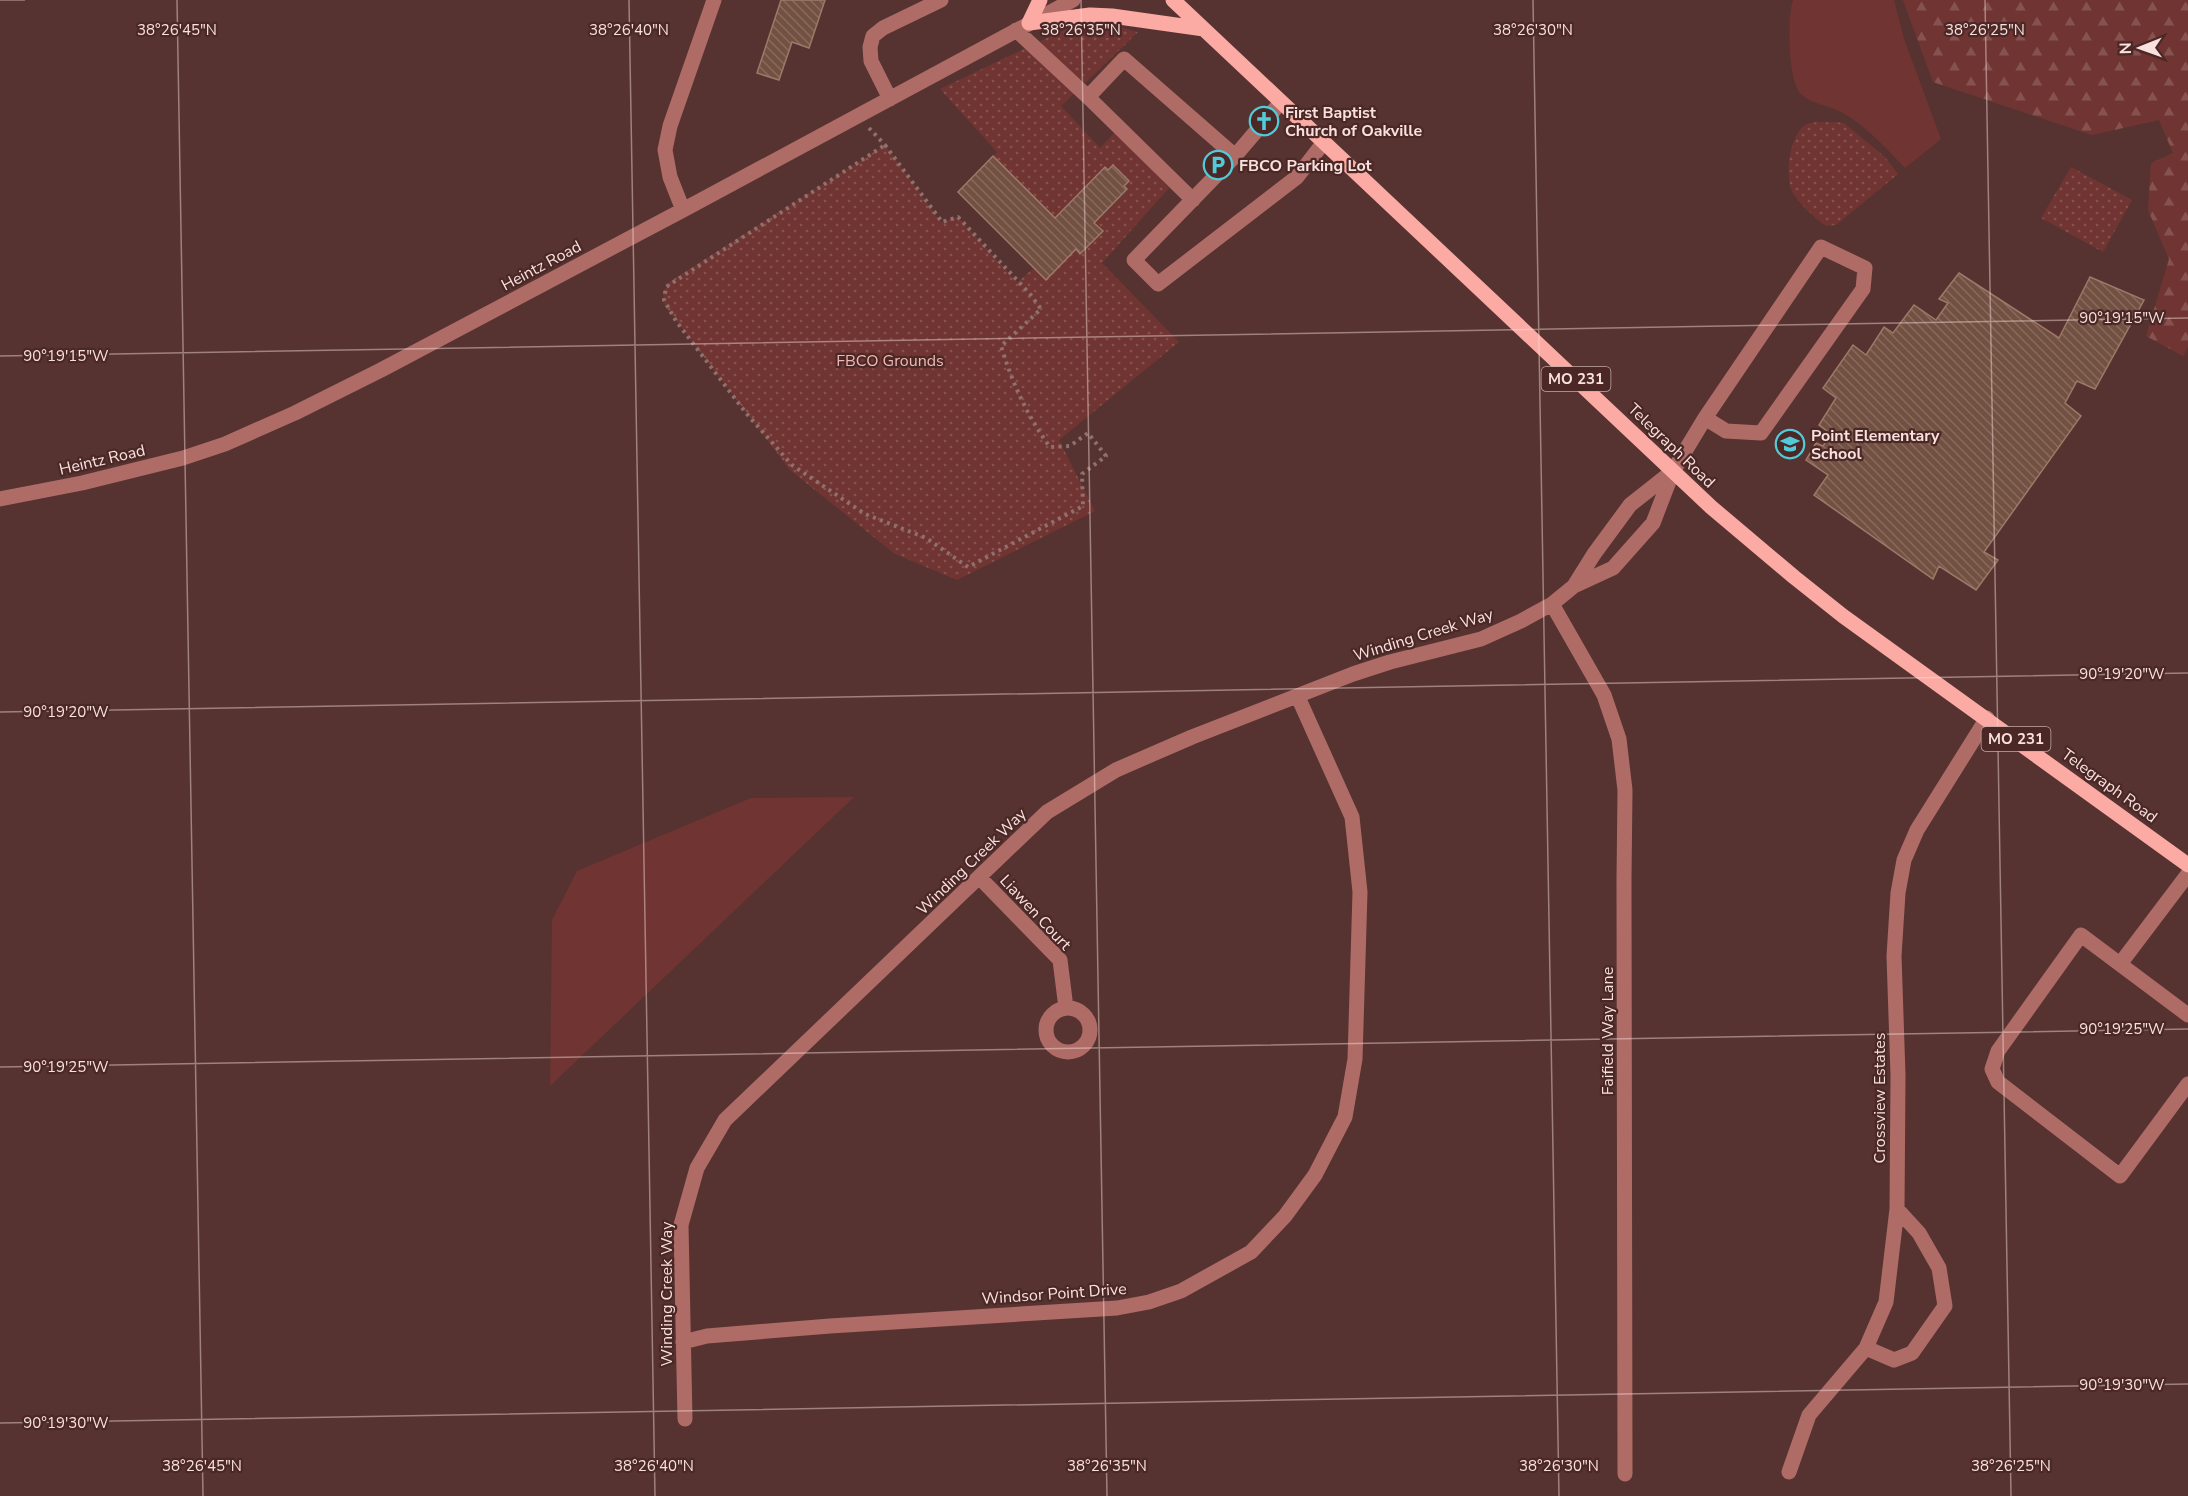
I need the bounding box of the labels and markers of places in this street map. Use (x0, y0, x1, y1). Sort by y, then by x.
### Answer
place label: First Baptist Church of Oakville (1285, 102, 1422, 142)
church icon: First Baptist Church of Oakville (1248, 105, 1280, 137)
parking icon: FBCO Parking Lot (1202, 149, 1234, 181)
place label: FBCO Parking Lot (1239, 155, 1373, 177)
place label: Point Elementary School (1811, 425, 1940, 465)
school or university icon: Point Elementary School (1774, 428, 1806, 460)

